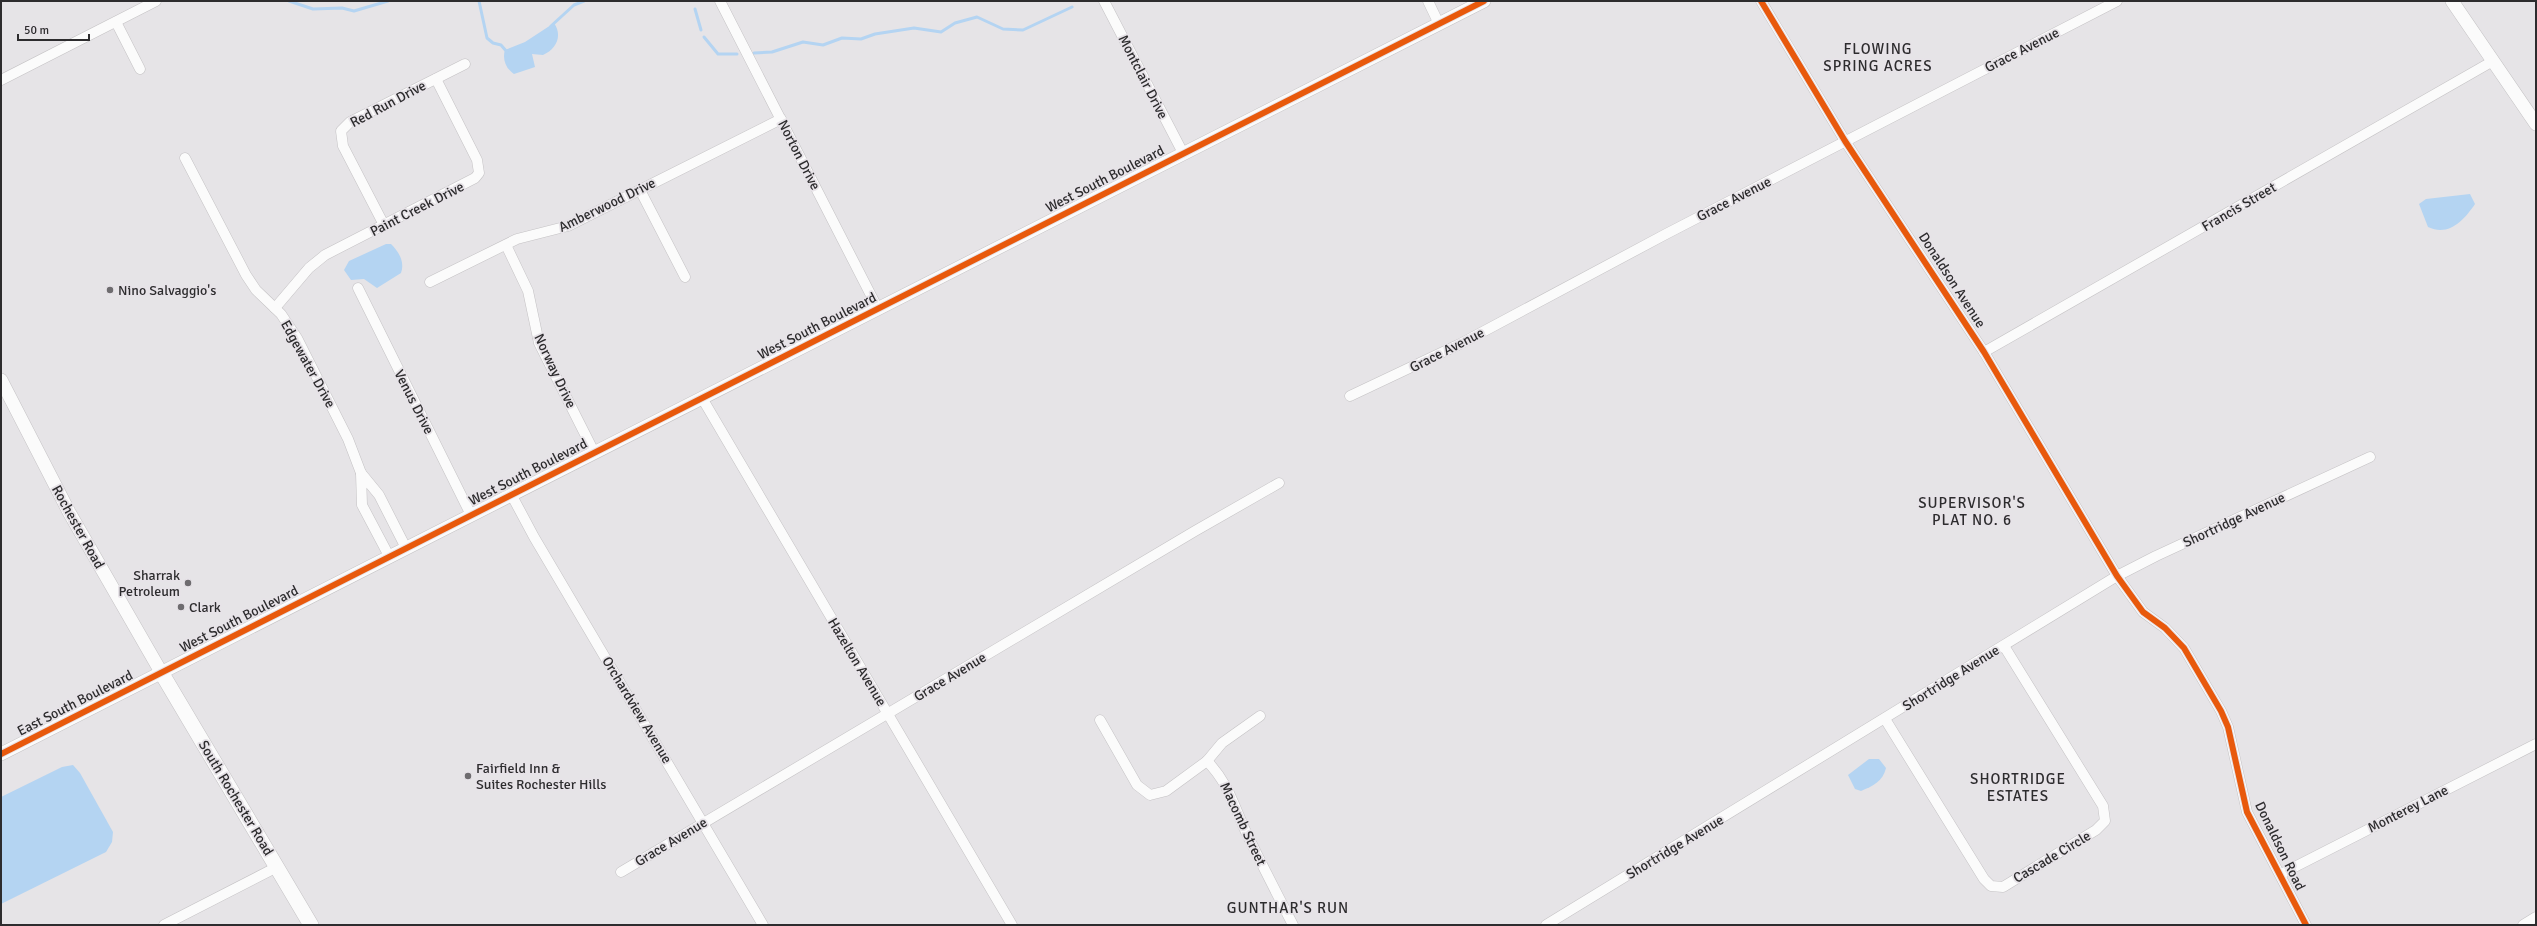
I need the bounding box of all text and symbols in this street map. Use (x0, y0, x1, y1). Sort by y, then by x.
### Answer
scale bar (18, 16, 89, 42)
text: 50 m (24, 23, 49, 38)
street label: Grace Avenue (1982, 24, 2062, 76)
street label: Montclair Drive (1114, 32, 1172, 122)
district label: FLOWING SPRING ACRES (1823, 40, 1933, 75)
street label: Red Run Drive (347, 77, 429, 131)
street label: Norton Drive (774, 117, 824, 193)
street label: West South Boulevard (1043, 142, 1167, 216)
street label: Grace Avenue (1694, 173, 1774, 225)
street label: Amberwood Drive (556, 174, 658, 236)
street label: Paint Creek Drive (367, 178, 467, 240)
street label: Francis Street (2199, 179, 2279, 235)
street label: Donaldson Avenue (1915, 229, 1989, 331)
place label: Nino Salvaggio's (118, 282, 216, 299)
marker: Nino Salvaggio's (105, 285, 115, 295)
street label: West South Boulevard (755, 289, 879, 363)
street label: Edgewater Drive (277, 317, 339, 411)
street label: Grace Avenue (1407, 324, 1487, 376)
street label: Norway Drive (530, 331, 580, 411)
street label: Venus Drive (391, 367, 437, 437)
street label: West South Boulevard (466, 435, 590, 509)
street label: Rochester Road (48, 482, 108, 572)
street label: Shortridge Avenue (2180, 489, 2288, 551)
district label: SUPERVISOR'S PLAT NO. 6 (1918, 494, 2026, 529)
place label: Sharrak Petroleum (119, 567, 180, 600)
marker: Sharrak Petroleum (183, 578, 193, 588)
street label: West South Boulevard (177, 582, 301, 656)
place label: Clark (189, 599, 221, 616)
marker: Clark (176, 602, 186, 612)
street label: Hazelton Avenue (824, 615, 890, 709)
street label: Shortridge Avenue (1899, 641, 2003, 715)
street label: Grace Avenue (911, 649, 989, 705)
street label: Orchardview Avenue (598, 653, 676, 767)
street label: East South Boulevard (14, 666, 136, 740)
street label: South Rochester Road (195, 737, 277, 859)
place label: Fairfield Inn & Suites Rochester Hills (476, 760, 606, 793)
district label: SHORTRIDGE ESTATES (1970, 770, 2066, 805)
marker: Fairfield Inn & Suites Rochester Hills (463, 771, 473, 781)
street label: Macomb Street (1216, 780, 1270, 869)
street label: Monterey Lane (2365, 781, 2451, 837)
street label: Donaldson Road (2251, 799, 2309, 893)
street label: Shortridge Avenue (1623, 811, 1727, 883)
street label: Grace Avenue (632, 814, 710, 870)
street label: Cascade Circle (2010, 827, 2094, 887)
district label: GUNTHAR'S RUN (1227, 899, 1349, 917)

